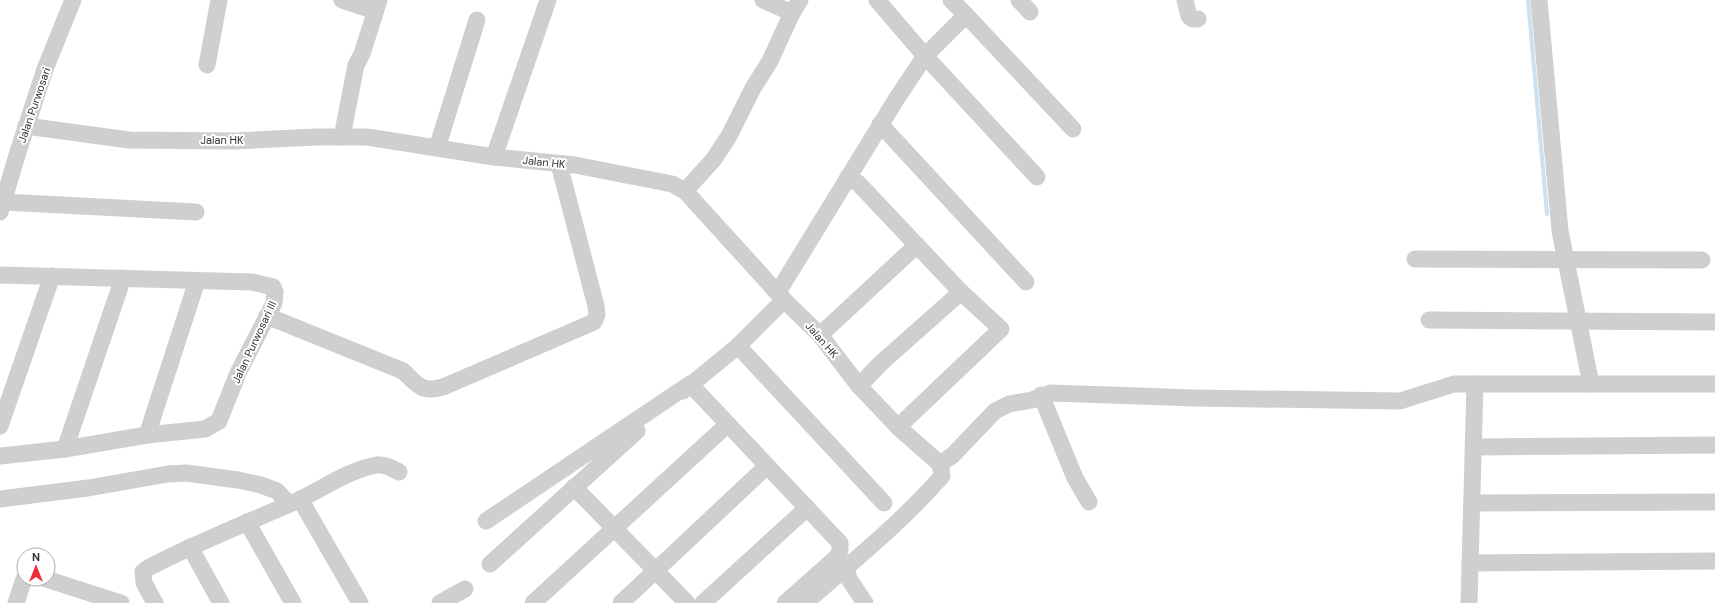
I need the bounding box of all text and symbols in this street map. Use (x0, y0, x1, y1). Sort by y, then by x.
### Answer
street label: Jalan Purwosari (15, 65, 53, 145)
street label: Jalan HK (200, 133, 244, 147)
street label: Jalan HK (522, 153, 567, 171)
street label: Jalan Purwosari III (229, 298, 279, 386)
street label: Jalan HK (803, 319, 842, 361)
north arrow (16, 547, 56, 587)
text: N (32, 550, 40, 564)

